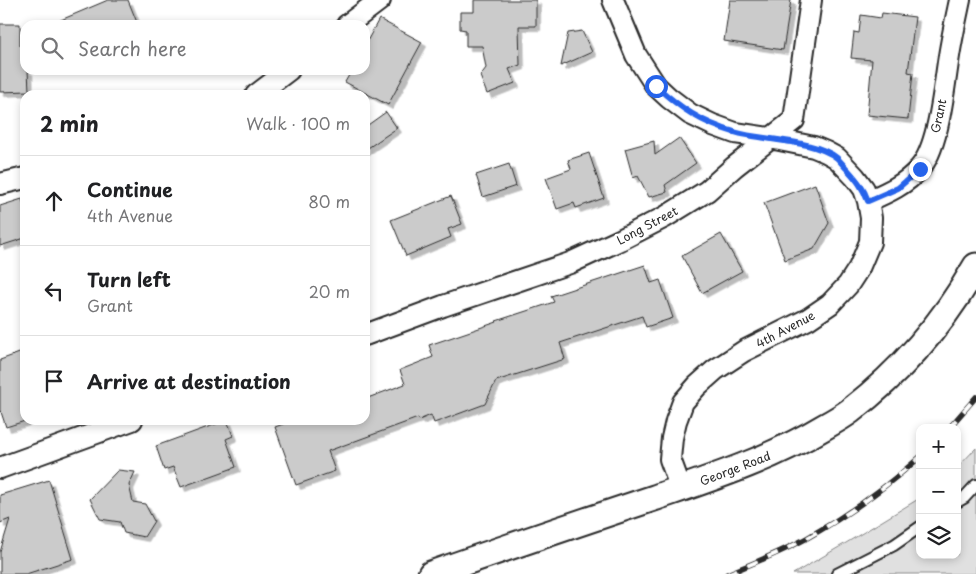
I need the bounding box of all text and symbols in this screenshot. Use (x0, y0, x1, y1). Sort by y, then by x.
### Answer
search box (20, 20, 370, 75)
icon: search (38, 34, 66, 62)
text: Search here (78, 34, 187, 62)
route start (645, 75, 668, 98)
street label: Grant (926, 97, 950, 135)
text: 2 min (40, 107, 99, 139)
text: Walk · 100 m (246, 111, 350, 135)
route end (909, 158, 932, 181)
text: Continue (87, 175, 173, 203)
icon: ahead (40, 187, 68, 215)
text: 80 m (308, 189, 350, 213)
street label: Long Street (613, 201, 681, 249)
text: 4th Avenue (87, 203, 173, 227)
text: Turn left (87, 265, 171, 293)
icon: left (40, 277, 68, 305)
text: 20 m (309, 279, 350, 303)
text: Grant (87, 293, 133, 317)
street label: 4th Avenue (752, 306, 818, 352)
icon: arrive (40, 367, 68, 395)
text: Arrive at destination (87, 367, 291, 395)
map controls (916, 424, 961, 559)
button: + (916, 424, 961, 469)
street label: George Road (697, 446, 773, 490)
button: − (916, 469, 961, 514)
button: layers (916, 514, 961, 559)

